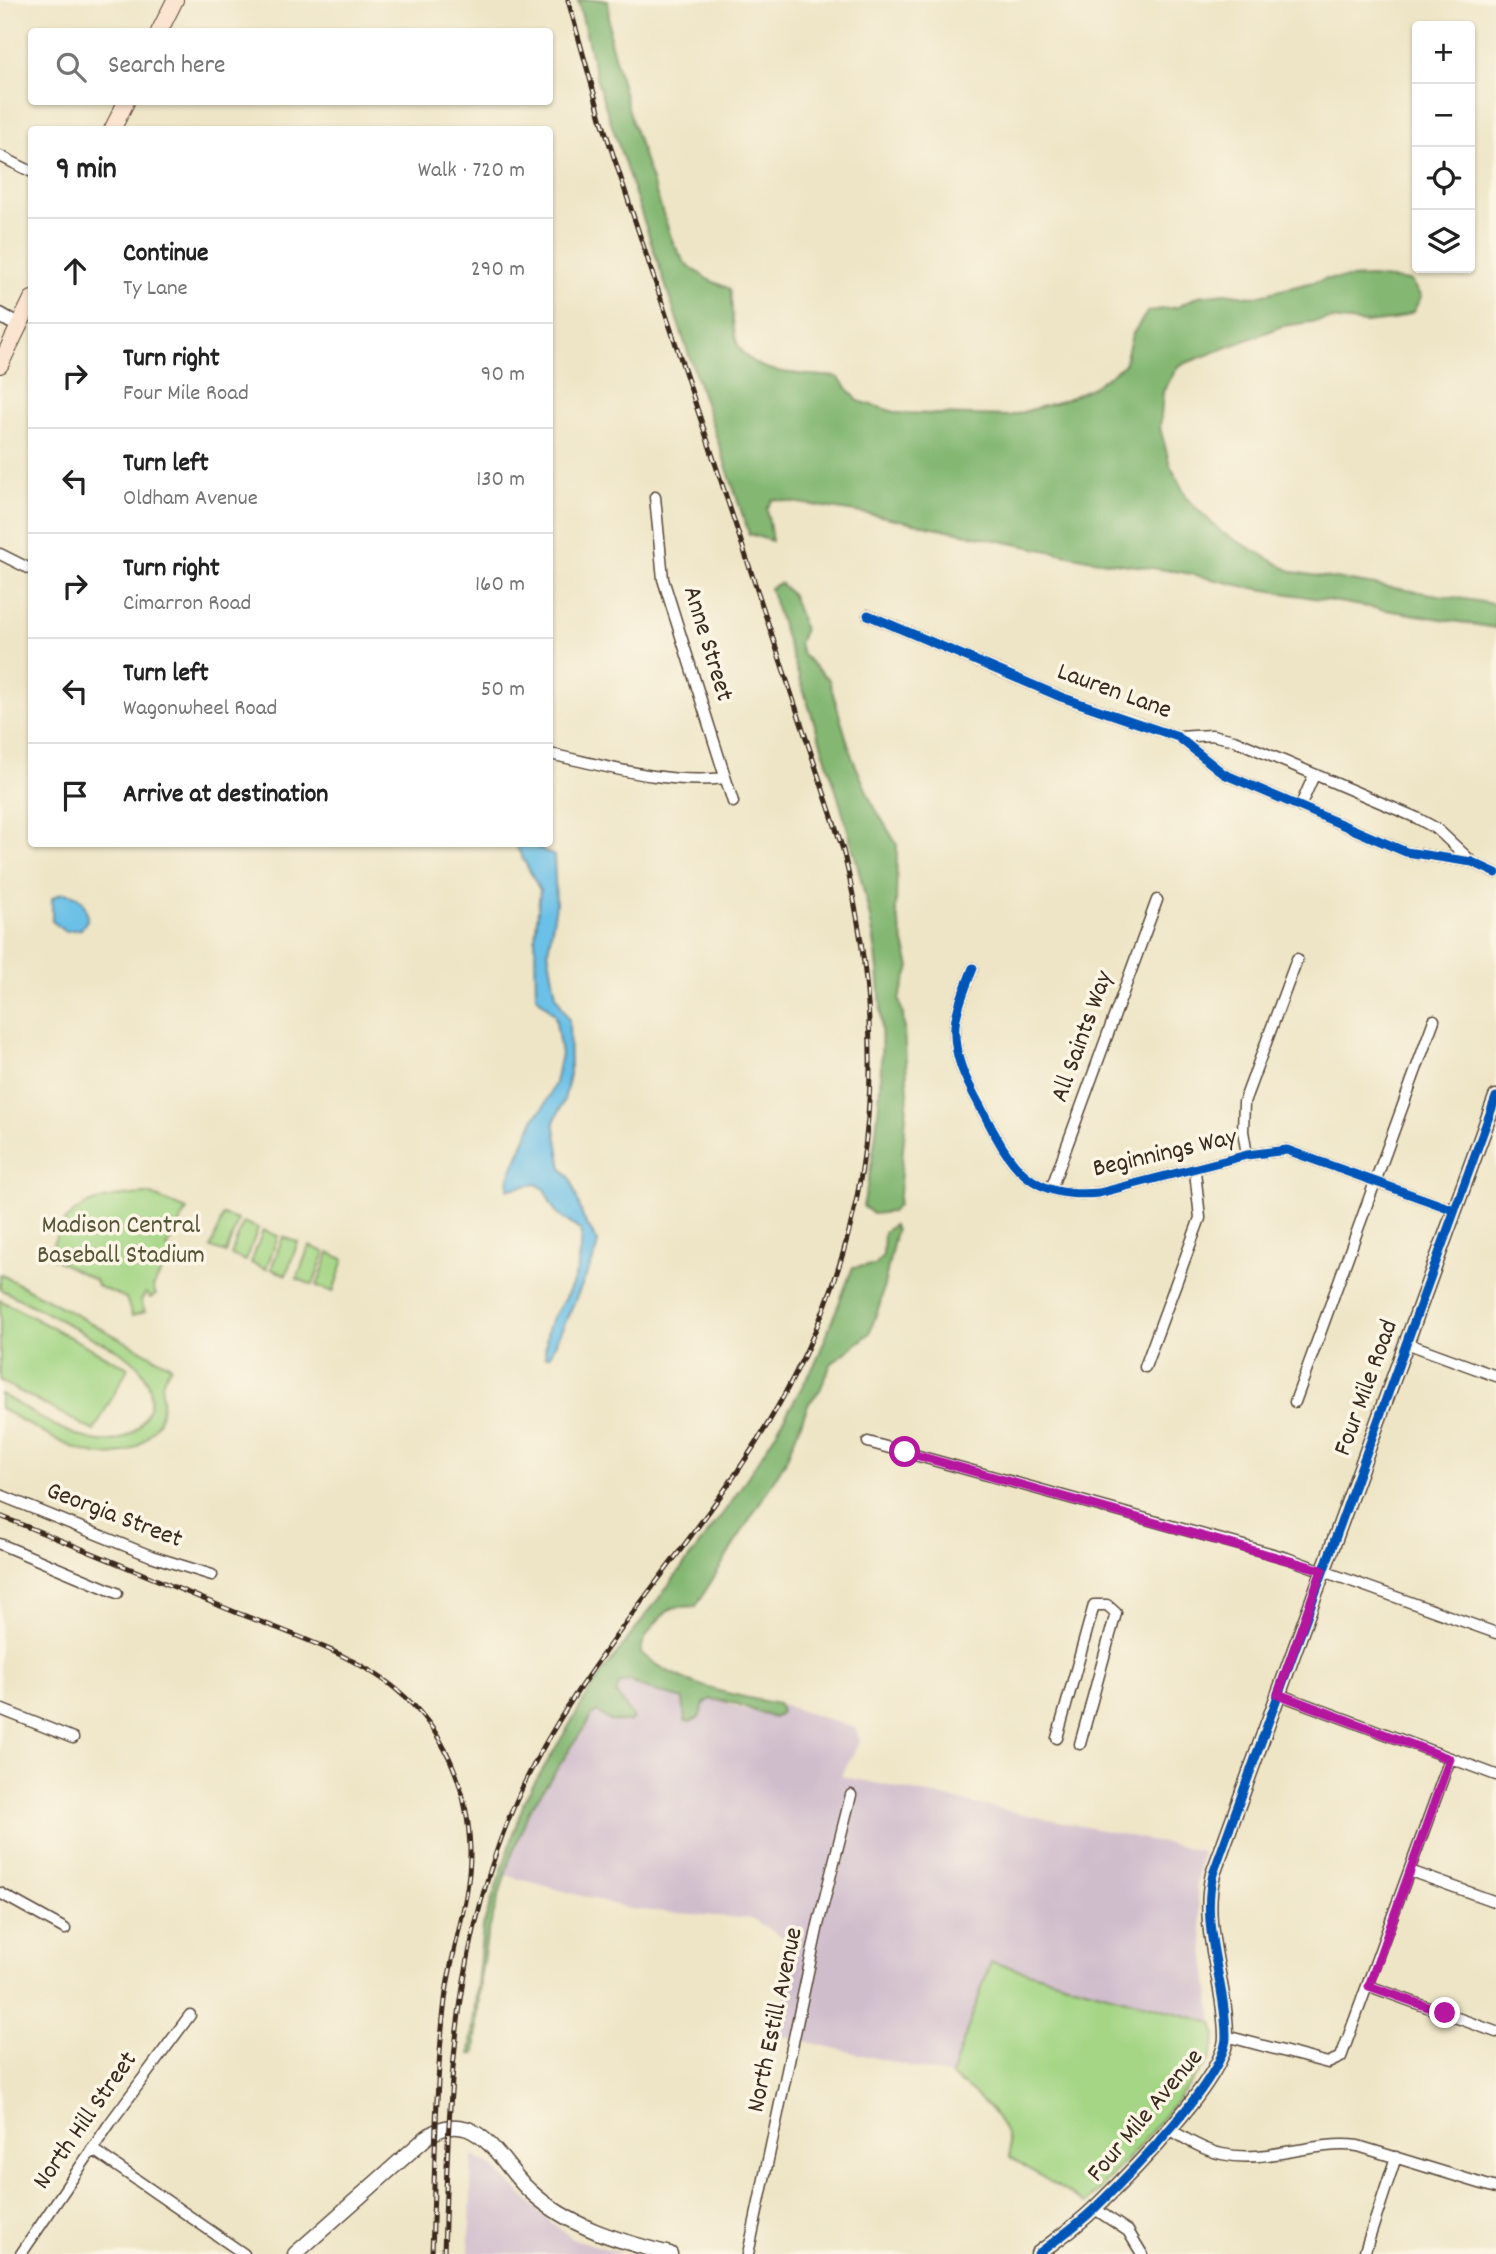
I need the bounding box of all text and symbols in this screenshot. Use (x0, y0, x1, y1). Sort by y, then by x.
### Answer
map controls (1412, 21, 1475, 273)
button: + (1412, 21, 1475, 84)
search box (28, 28, 553, 105)
icon: search (52, 48, 90, 86)
text: Search here (108, 48, 226, 85)
button: − (1412, 84, 1475, 147)
button: locate (1412, 147, 1475, 210)
text: 9 min (56, 150, 117, 193)
text: Walk · 720 m (418, 155, 525, 188)
button: layers (1412, 210, 1475, 273)
text: Continue (123, 236, 208, 273)
icon: ahead (56, 252, 94, 290)
text: 290 m (471, 254, 525, 287)
text: Ty Lane (123, 273, 188, 306)
text: Turn right (123, 341, 220, 378)
icon: right (56, 357, 94, 395)
text: 90 m (481, 359, 525, 392)
text: Four Mile Road (123, 378, 249, 411)
text: Turn left (123, 446, 209, 483)
icon: left (56, 462, 94, 500)
text: 130 m (476, 464, 525, 497)
text: Oldham Avenue (123, 483, 258, 516)
text: Turn right (123, 551, 220, 588)
icon: right (56, 567, 94, 605)
text: 160 m (475, 569, 525, 602)
street label: Anne Street (672, 582, 742, 707)
text: Cimarron Road (123, 588, 251, 621)
street label: Lauren Lane (1052, 654, 1176, 730)
text: Turn left (123, 656, 209, 693)
icon: left (56, 672, 94, 710)
text: 50 m (481, 674, 525, 707)
text: Wagonwheel Road (123, 693, 277, 726)
icon: arrive (56, 777, 94, 815)
text: Arrive at destination (123, 777, 328, 814)
street label: All Saints Way (1042, 966, 1124, 1108)
street label: Beginnings Way (1089, 1119, 1241, 1189)
park label: Madison Central Baseball Stadium (37, 1208, 205, 1275)
street label: Four Mile Road (1325, 1315, 1409, 1461)
route start (889, 1436, 920, 1467)
street label: Georgia Street (40, 1473, 188, 1559)
street label: North Estill Avenue (738, 1924, 814, 2116)
route end (1429, 1997, 1460, 2028)
street label: Four Mile Avenue (1079, 2041, 1213, 2191)
street label: North Hill Street (25, 2044, 148, 2198)

